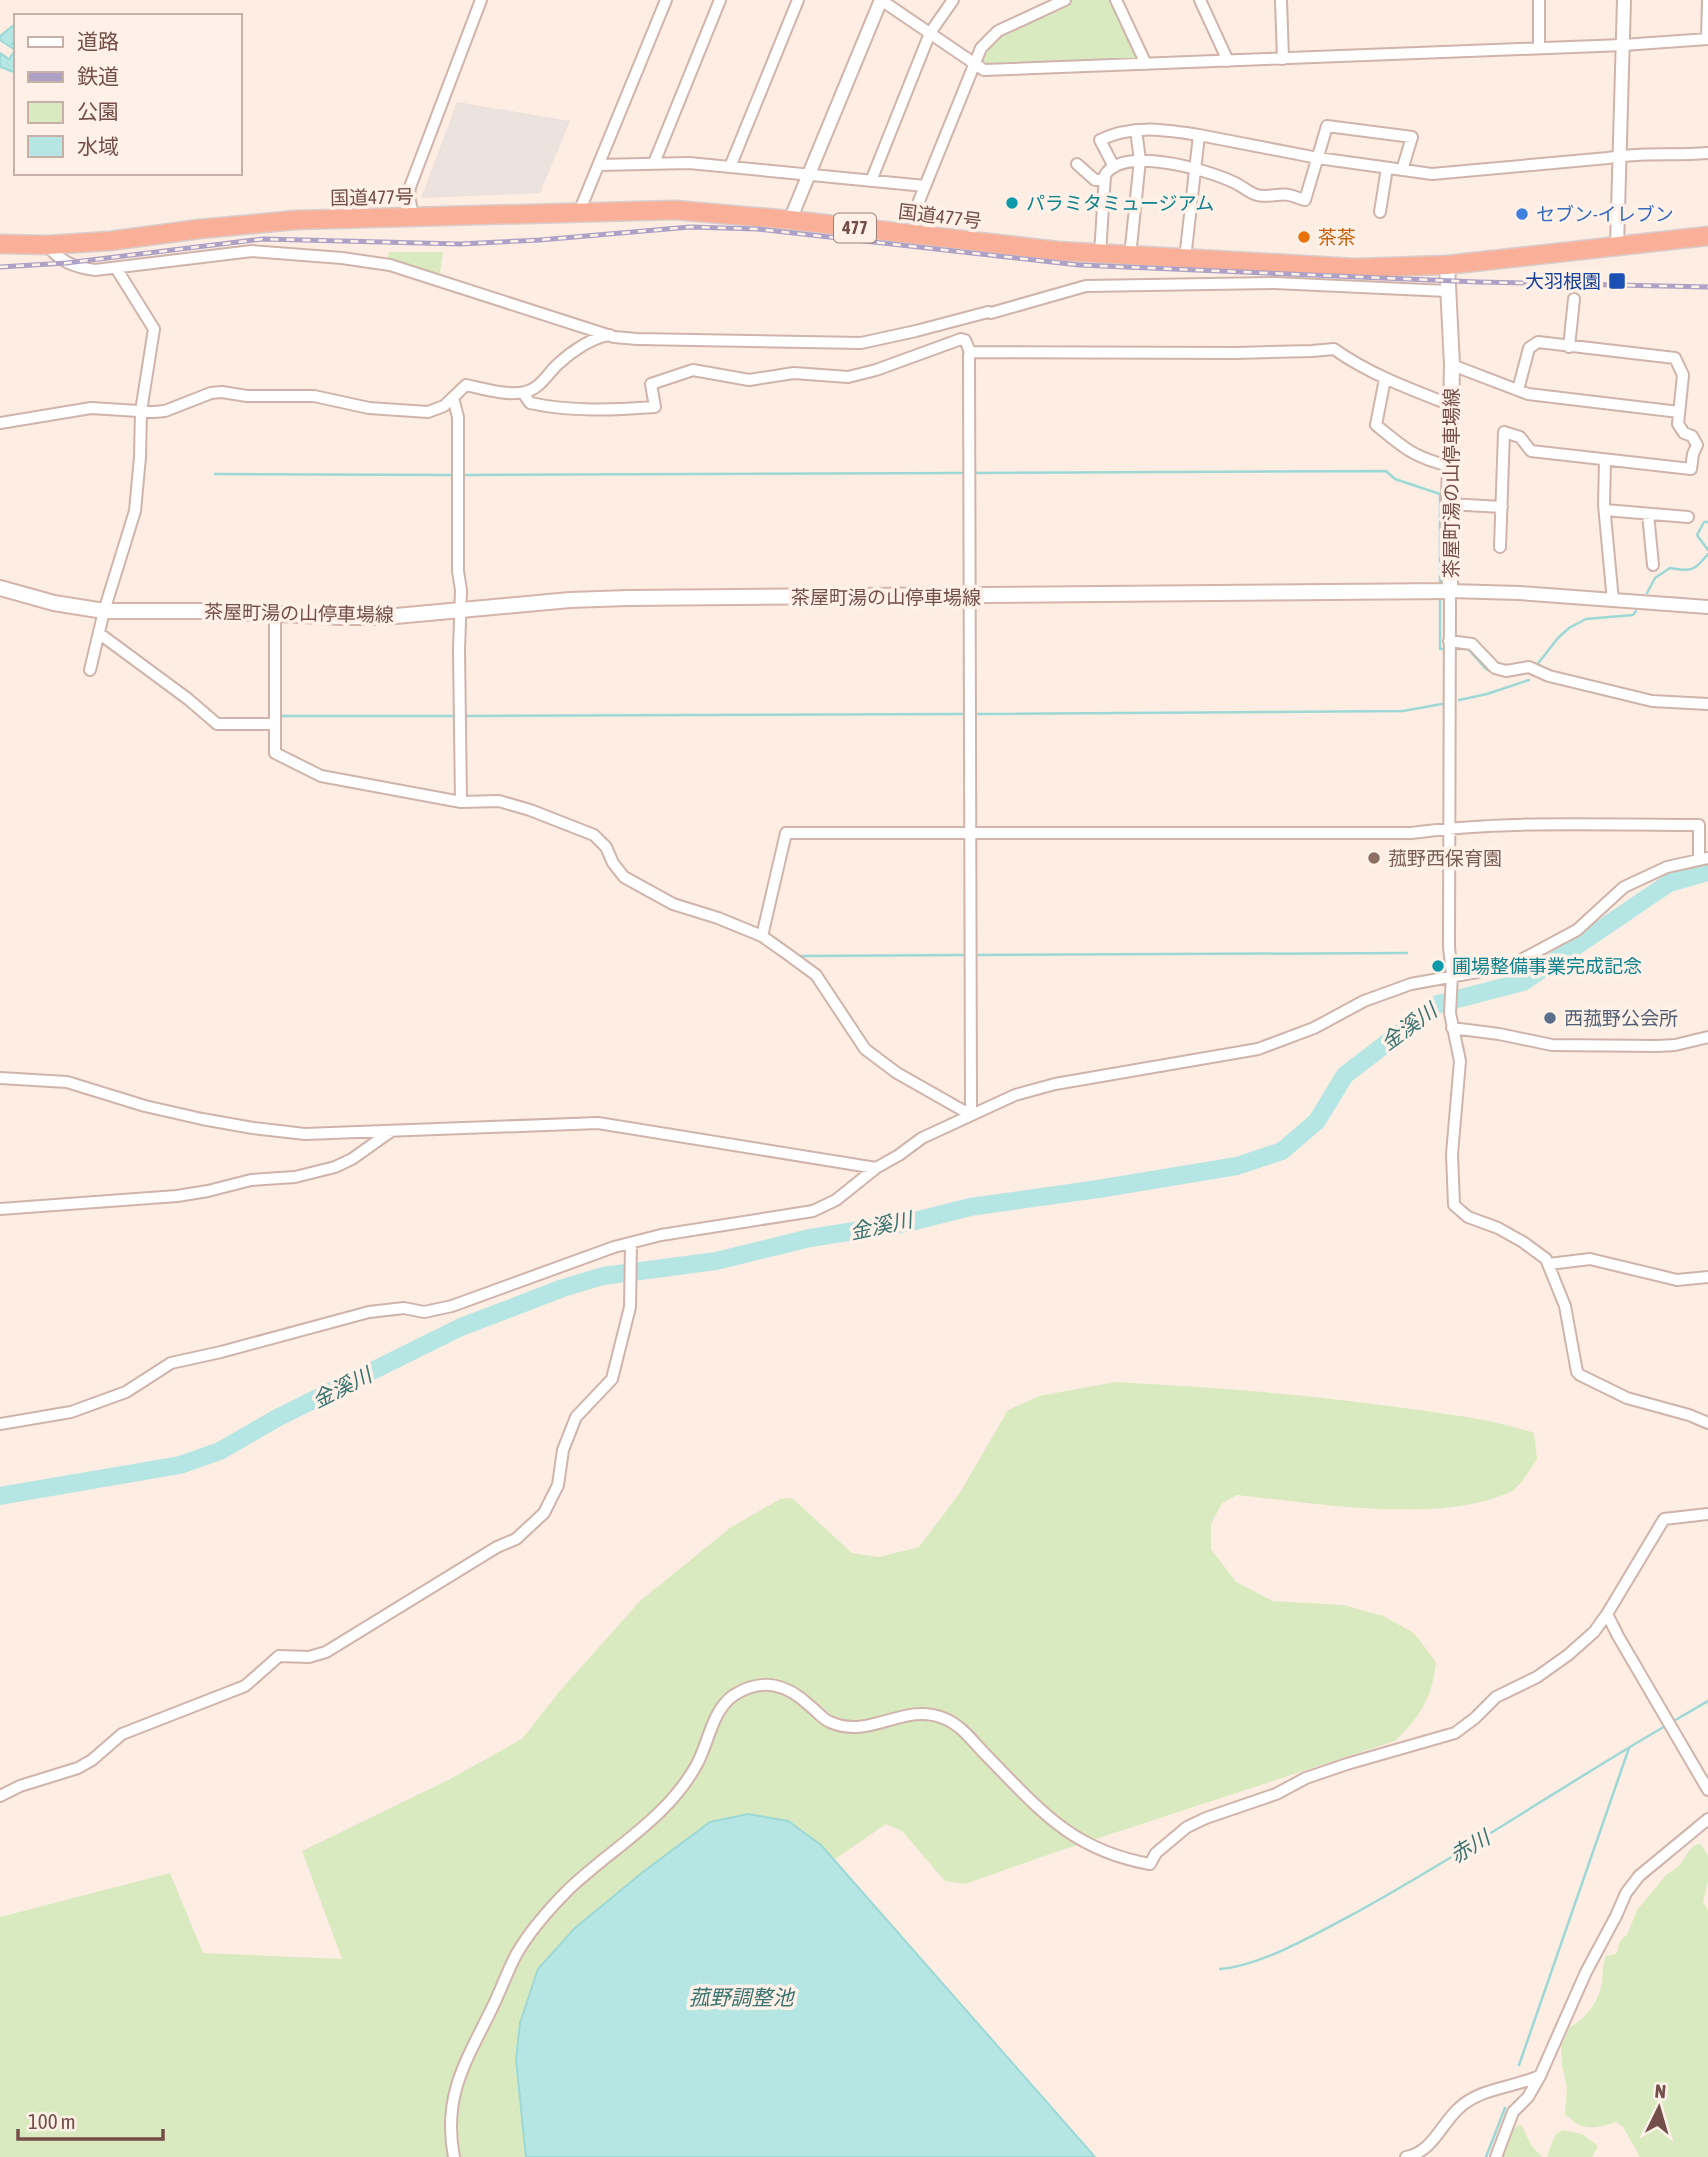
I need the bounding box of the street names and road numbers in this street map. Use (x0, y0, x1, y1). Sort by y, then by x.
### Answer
street label: 国道477号 (330, 185, 414, 209)
street label: 国道477号 (897, 200, 983, 232)
road number: 477 (834, 213, 876, 242)
street label: 茶屋町湯の山停車場線 (1440, 388, 1462, 578)
street label: 茶屋町湯の山停車場線 (791, 586, 981, 608)
street label: 茶屋町湯の山停車場線 (204, 600, 394, 626)

